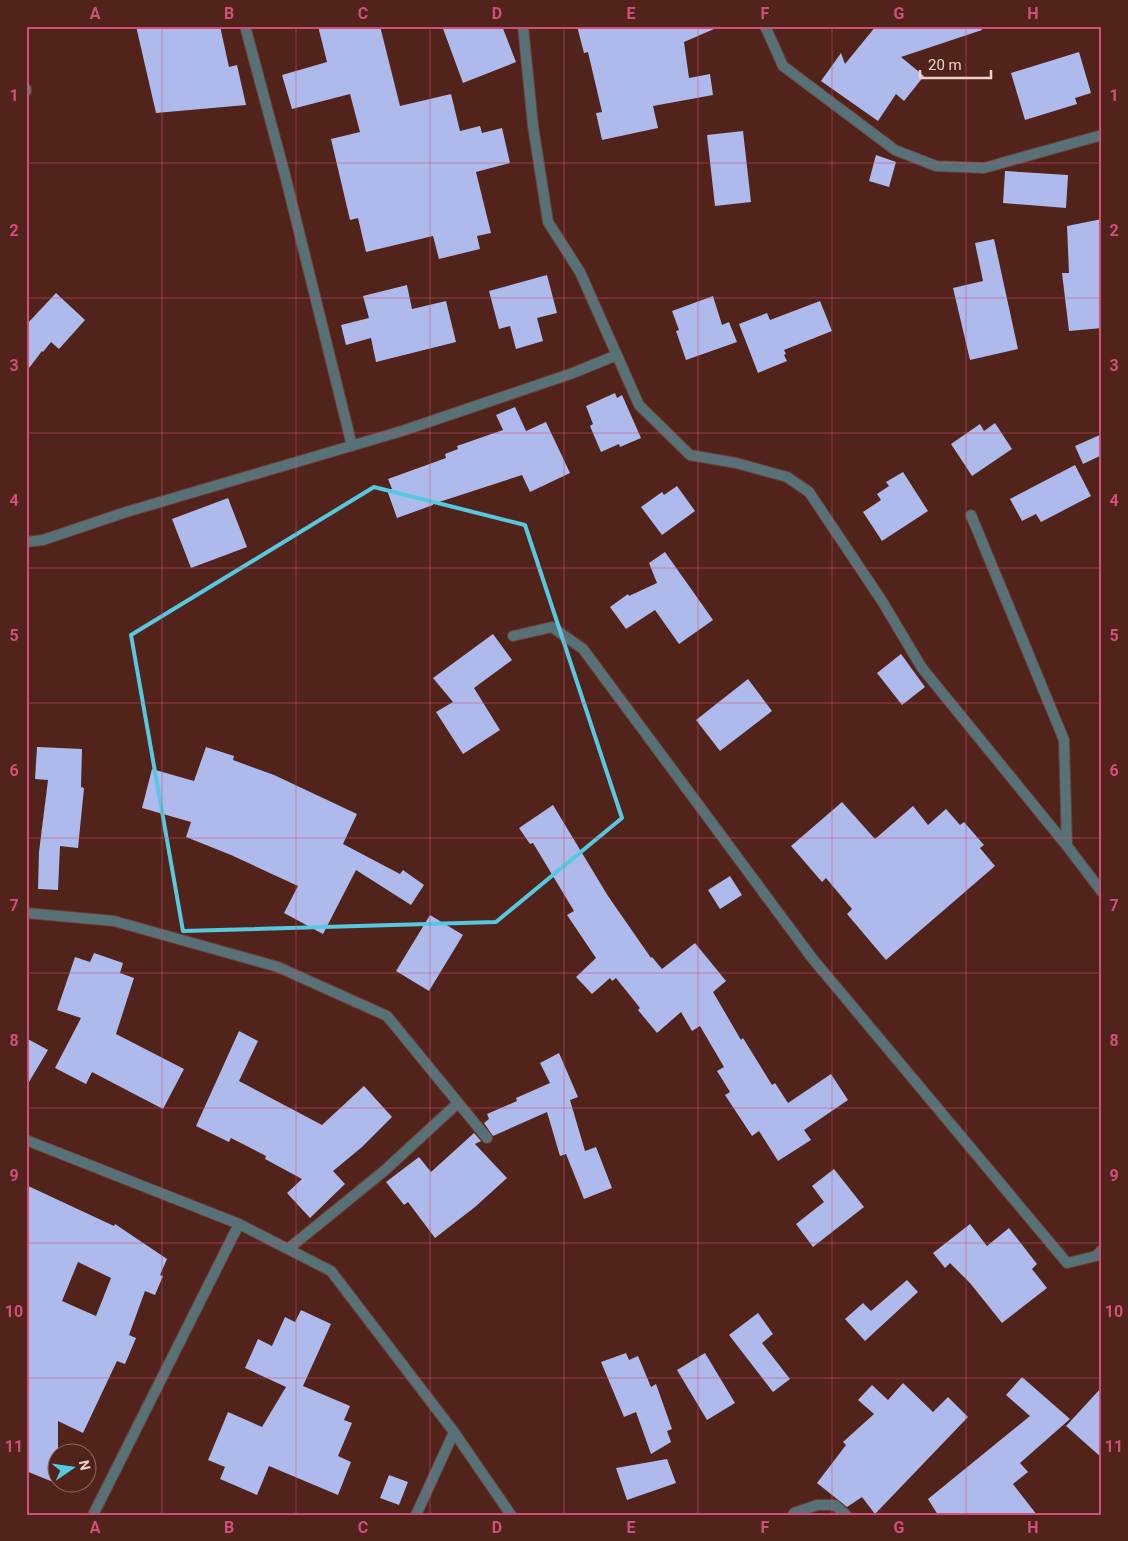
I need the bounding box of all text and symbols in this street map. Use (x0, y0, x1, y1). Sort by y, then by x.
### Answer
text: A (90, 4, 101, 23)
text: B (224, 4, 234, 23)
text: C (358, 4, 368, 23)
text: D (492, 4, 502, 23)
text: E (627, 4, 636, 23)
text: F (761, 4, 770, 23)
text: G (894, 4, 905, 23)
text: H (1027, 4, 1039, 23)
scale bar (920, 48, 992, 80)
text: 20 m (928, 56, 962, 74)
text: 1 (9, 86, 19, 105)
text: 1 (1109, 86, 1119, 105)
text: 2 (9, 221, 19, 240)
text: 2 (1109, 221, 1119, 240)
text: 3 (9, 356, 19, 375)
text: 3 (1109, 356, 1119, 375)
text: 4 (9, 491, 19, 510)
text: 4 (1109, 491, 1119, 510)
text: 5 (9, 626, 19, 645)
text: 5 (1109, 626, 1119, 645)
text: 6 (9, 761, 19, 780)
text: 6 (1109, 761, 1119, 780)
text: 7 (9, 896, 19, 915)
text: 7 (1109, 896, 1119, 915)
text: 8 (9, 1031, 19, 1050)
text: 8 (1109, 1031, 1119, 1050)
text: 9 (9, 1166, 19, 1185)
text: 9 (1109, 1166, 1119, 1185)
text: 10 (5, 1302, 23, 1321)
text: 10 (1105, 1302, 1123, 1321)
text: 11 (5, 1437, 23, 1456)
text: 11 (1105, 1437, 1123, 1456)
north arrow (48, 1444, 98, 1494)
text: N (76, 1458, 94, 1472)
text: A (90, 1518, 101, 1537)
text: B (224, 1518, 234, 1537)
text: C (358, 1518, 368, 1537)
text: D (492, 1518, 502, 1537)
text: E (627, 1518, 636, 1537)
text: F (761, 1518, 770, 1537)
text: G (894, 1518, 905, 1537)
text: H (1027, 1518, 1039, 1537)

